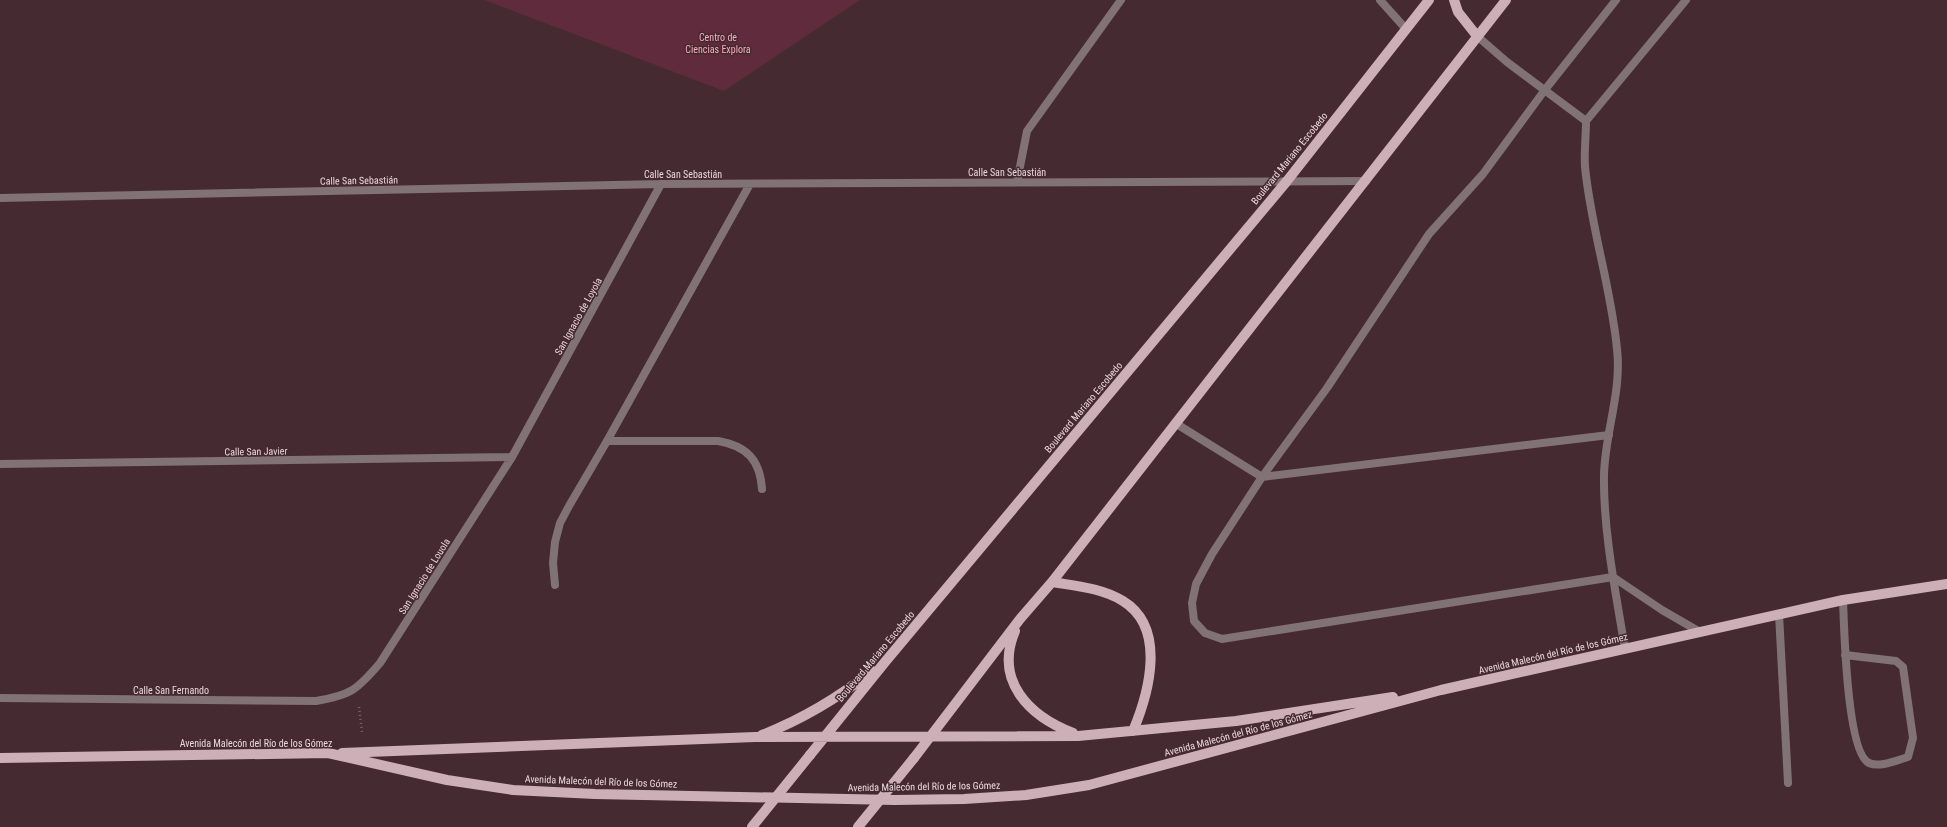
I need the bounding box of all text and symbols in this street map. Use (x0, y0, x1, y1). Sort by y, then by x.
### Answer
park label: Centro de Ciencias Explora (685, 32, 751, 55)
street label: Boulevard Mariano Escobedo (1249, 110, 1330, 206)
street label: Calle San Sebastián (968, 167, 1046, 178)
street label: Calle San Sebastián (644, 169, 722, 180)
street label: Calle San Sebastián (320, 174, 398, 187)
street label: San Ignacio de Loyola (553, 276, 604, 357)
street label: Boulevard Mariano Escobedo (1042, 360, 1125, 455)
street label: Calle San Javier (224, 445, 288, 458)
street label: San Ignacio de Louola (397, 536, 452, 616)
street label: Boulevard Mariano Escobedo (834, 609, 917, 704)
street label: Avenida Malecón del Río de los Gómez (1478, 631, 1629, 676)
street label: Calle San Fernando (133, 685, 209, 696)
street label: Avenida Malecón del Río de los Gómez (1163, 708, 1313, 759)
street label: Avenida Malecón del Río de los Gómez (180, 738, 332, 749)
street label: Avenida Malecón del Río de los Gómez (525, 773, 677, 790)
street label: Avenida Malecón del Río de los Gómez (848, 780, 1000, 793)

